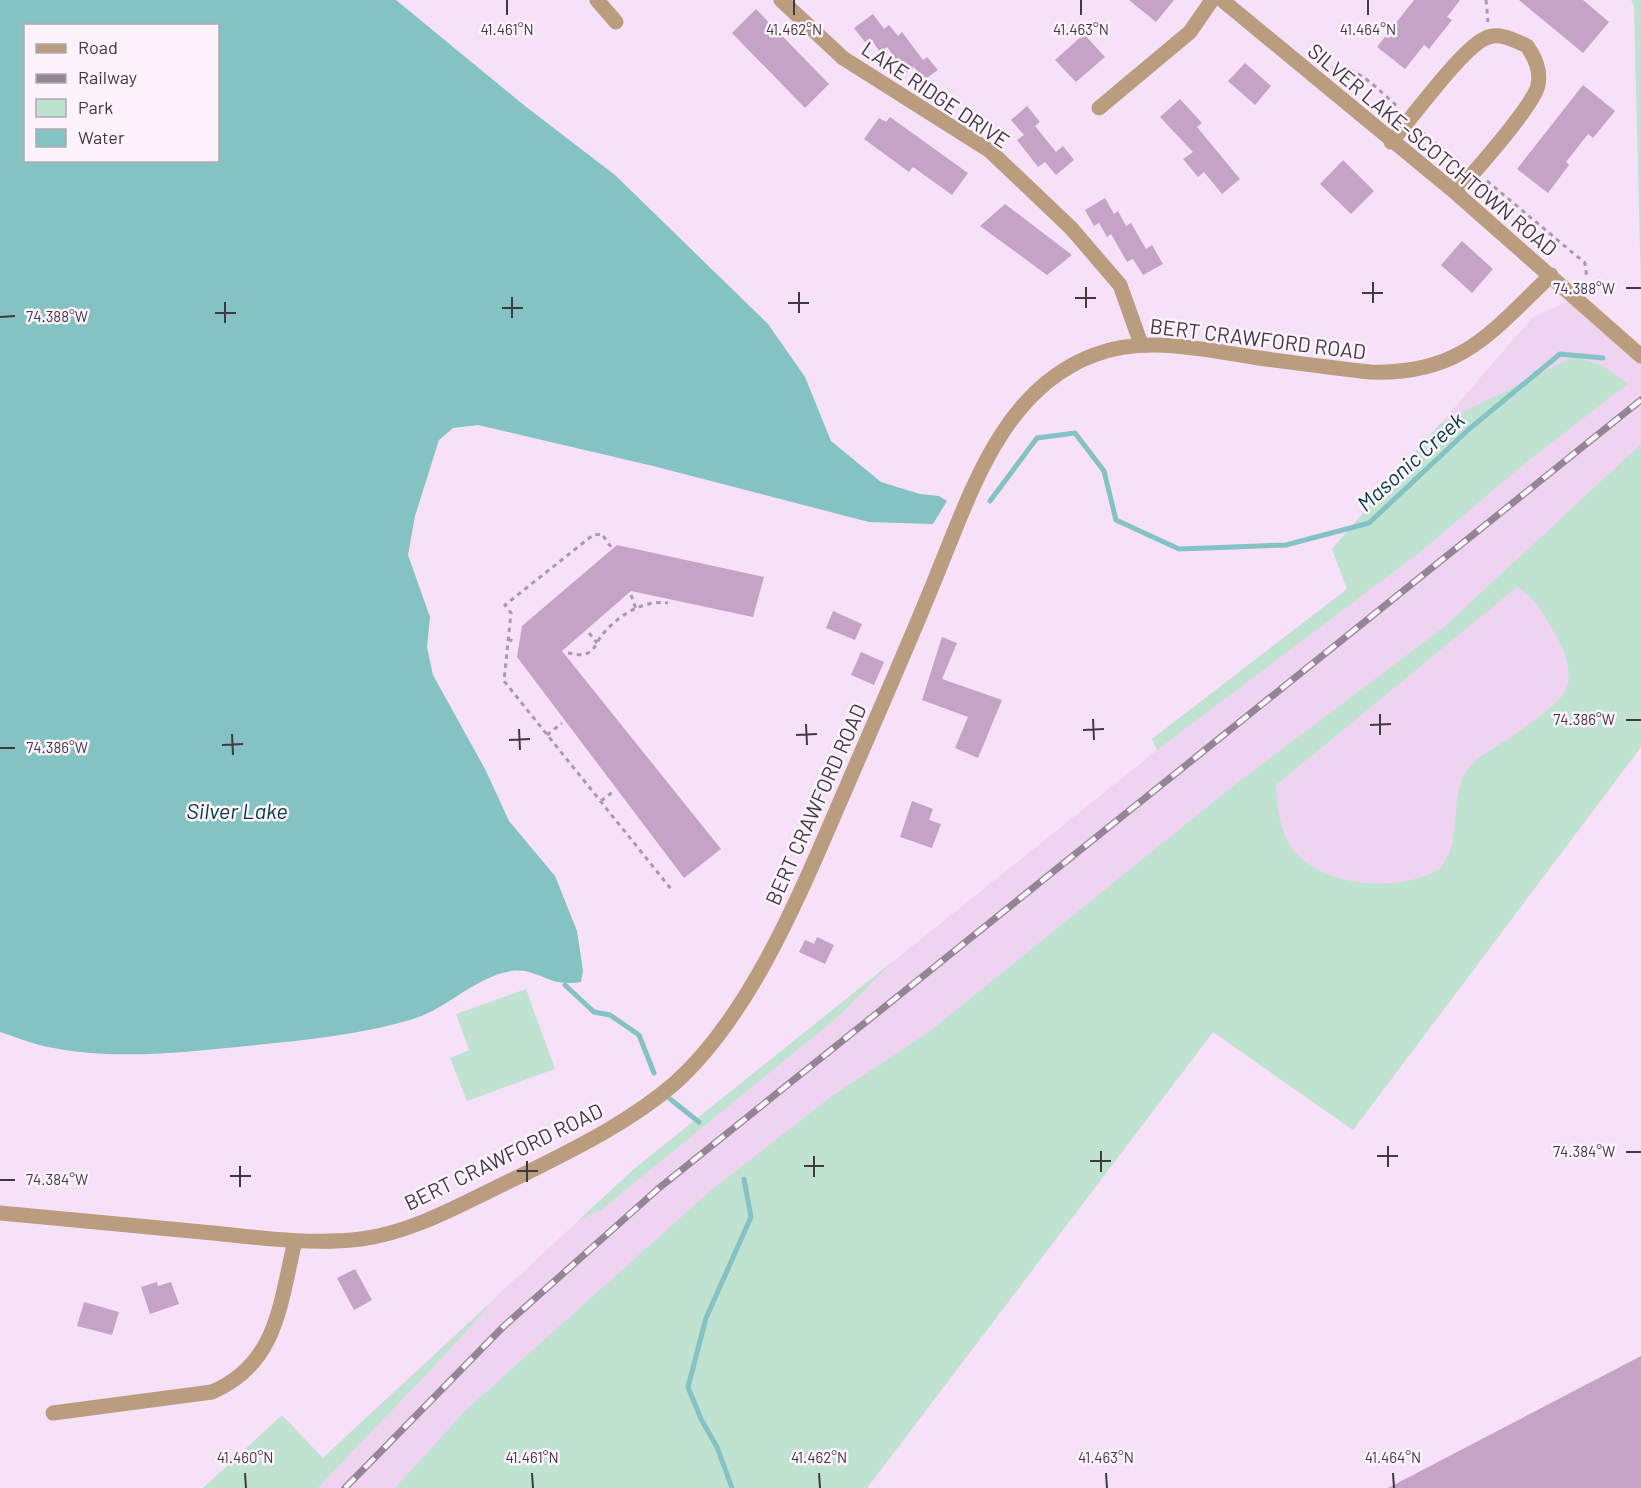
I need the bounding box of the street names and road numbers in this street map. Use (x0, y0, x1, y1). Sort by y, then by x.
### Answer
street label: LAKE RIDGE DRIVE (858, 35, 1014, 153)
street label: SILVER LAKE-SCOTCHTOWN ROAD (1303, 37, 1563, 261)
street label: BERT CRAWFORD ROAD (1148, 312, 1368, 364)
street label: BERT CRAWFORD ROAD (759, 699, 871, 909)
street label: BERT CRAWFORD ROAD (400, 1097, 606, 1215)

